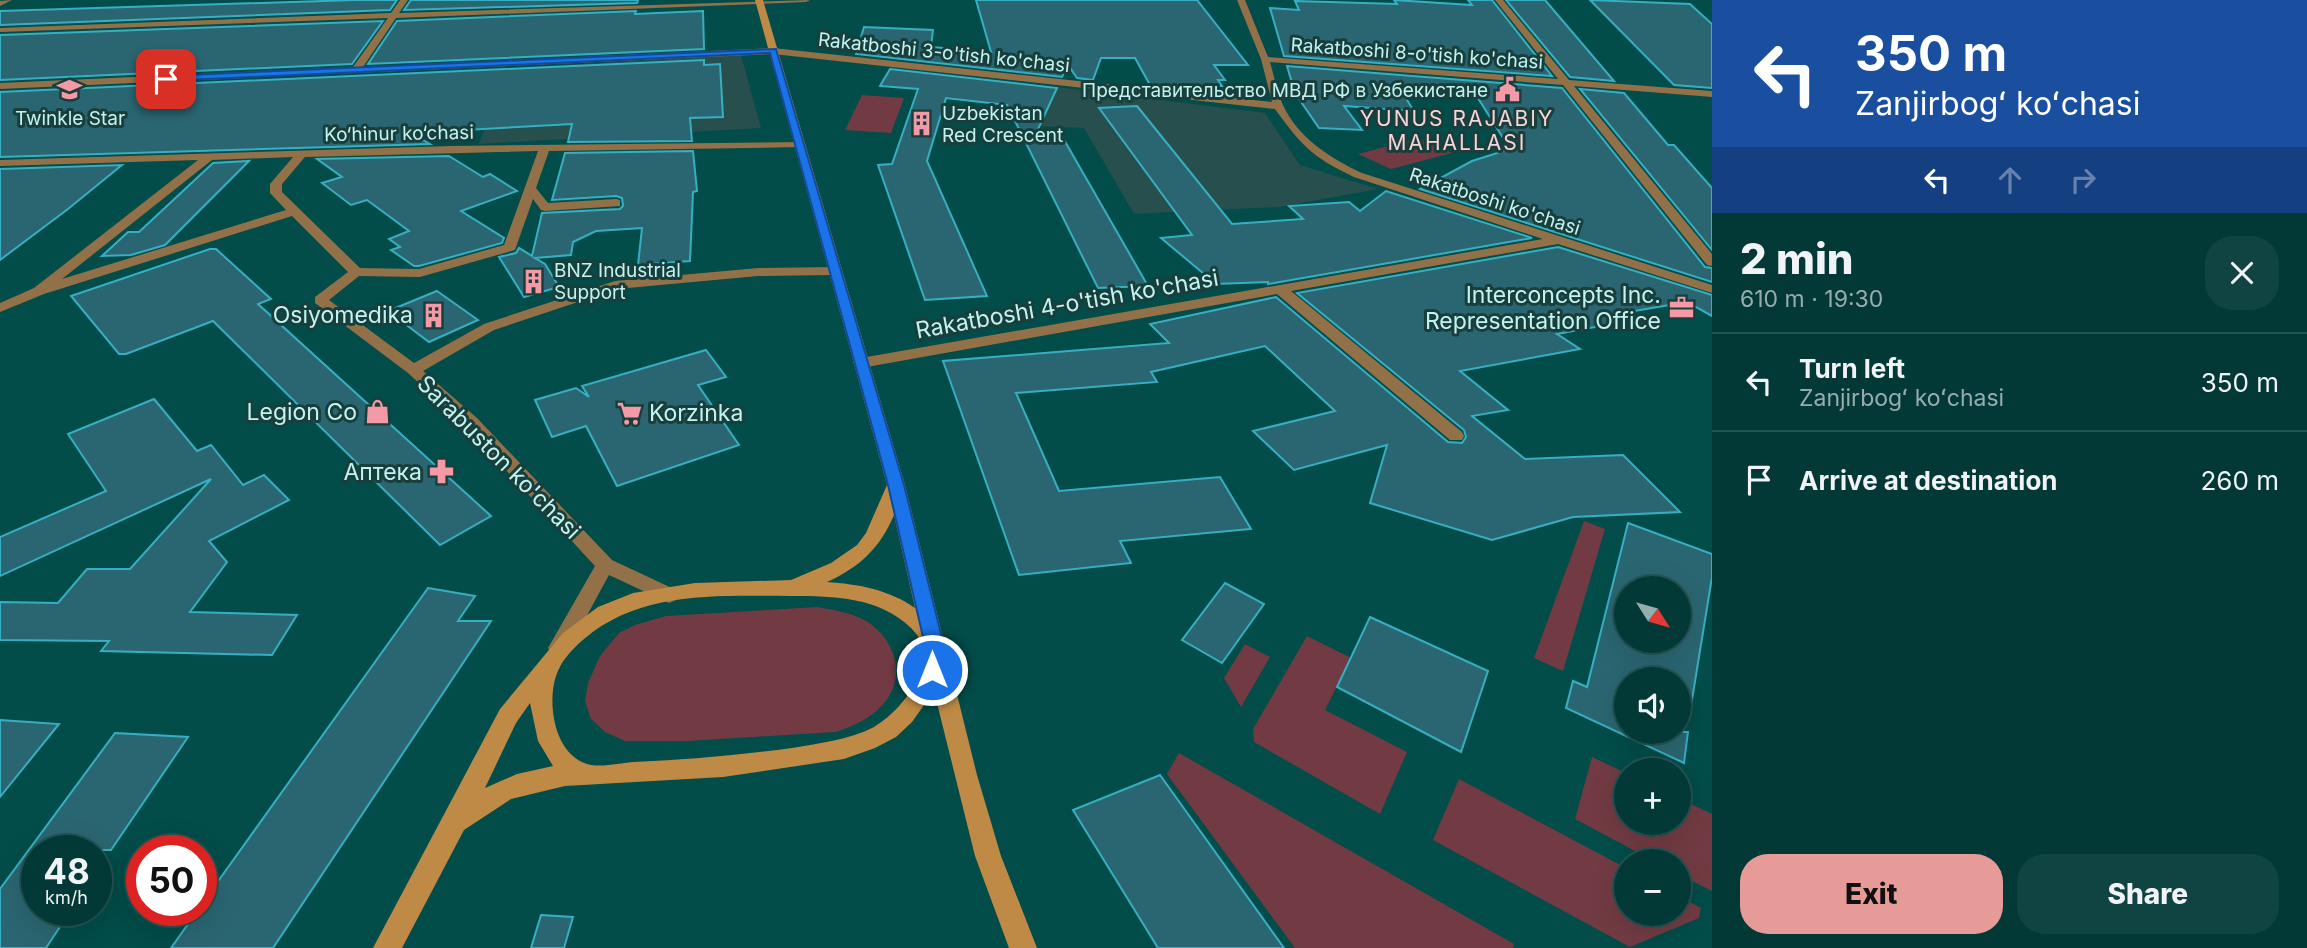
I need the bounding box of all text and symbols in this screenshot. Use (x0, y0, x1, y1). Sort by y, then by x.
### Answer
text: 350 m (1855, 24, 2007, 83)
street label: Rakatboshi 3-o'tish ko'chasi (817, 28, 1071, 77)
icon: left (1740, 28, 1831, 119)
street label: Rakatboshi 8-o'tish ko'chasi (1290, 33, 1544, 74)
pin (136, 49, 196, 109)
icon: arrive (147, 60, 185, 98)
school or university icon: Twinkle Star (56, 76, 84, 104)
public building icon: Представительство МВД РФ в Узбекистане (1494, 76, 1522, 104)
place label: Представительство МВД РФ в Узбекистане (1082, 79, 1488, 102)
text: Zanjirbogʻ koʻchasi (1855, 84, 2140, 123)
place label: Uzbekistan Red Crescent (942, 102, 1063, 147)
district label: YUNUS RAJABIY MAHALLASI (1360, 106, 1554, 155)
place label: Twinkle Star (15, 107, 125, 130)
building icon: Uzbekistan Red Crescent (908, 110, 936, 138)
street label: Ko‘hinur ko‘chasi (324, 121, 474, 146)
icon: left (1918, 161, 1956, 199)
icon: ahead (1991, 161, 2029, 199)
icon: right (2064, 161, 2102, 199)
street label: Rakatboshi ko'chasi (1407, 163, 1583, 240)
text: 2 min (1740, 233, 1854, 284)
button: close (2205, 236, 2279, 310)
place label: BNZ Industrial Support (554, 259, 681, 304)
street label: Rakatboshi 4-o'tish ko'chasi (913, 264, 1221, 344)
building icon: BNZ Industrial Support (520, 267, 548, 295)
place label: Interconcepts Inc. Representation Office (1425, 281, 1661, 335)
text: 610 m · 19:30 (1740, 285, 1883, 313)
office icon: Interconcepts Inc. Representation Office (1667, 294, 1695, 322)
place label: Osiyomedika (273, 301, 413, 329)
building icon: Osiyomedika (419, 301, 447, 329)
text: Turn left (1799, 353, 1905, 384)
icon: left (1740, 363, 1778, 401)
text: 350 m (2201, 367, 2279, 398)
street label: Sarabuston ko'chasi (411, 369, 587, 545)
text: Zanjirbogʻ koʻchasi (1799, 384, 2004, 412)
place label: Legion Co (246, 398, 357, 426)
shop icon: Legion Co (363, 398, 391, 426)
supermarket icon: Korzinka (615, 399, 643, 427)
place label: Korzinka (649, 399, 743, 427)
place label: Аптека (343, 458, 422, 486)
pharmacy icon: Аптека (428, 458, 456, 486)
icon: arrive (1740, 461, 1778, 499)
text: Arrive at destination (1799, 465, 2058, 496)
text: 260 m (2201, 465, 2279, 496)
north arrow (1614, 576, 1690, 653)
map controls (1614, 576, 1691, 926)
position arrow (895, 633, 969, 707)
button: sound (1614, 667, 1691, 744)
button: + (1614, 758, 1691, 835)
speed limit sign: 50 (126, 835, 217, 926)
button: − (1614, 849, 1691, 926)
text: 48 (43, 850, 90, 892)
button: Exit (1740, 854, 2003, 934)
button: Share (2017, 854, 2279, 934)
text: km/h (45, 887, 88, 908)

